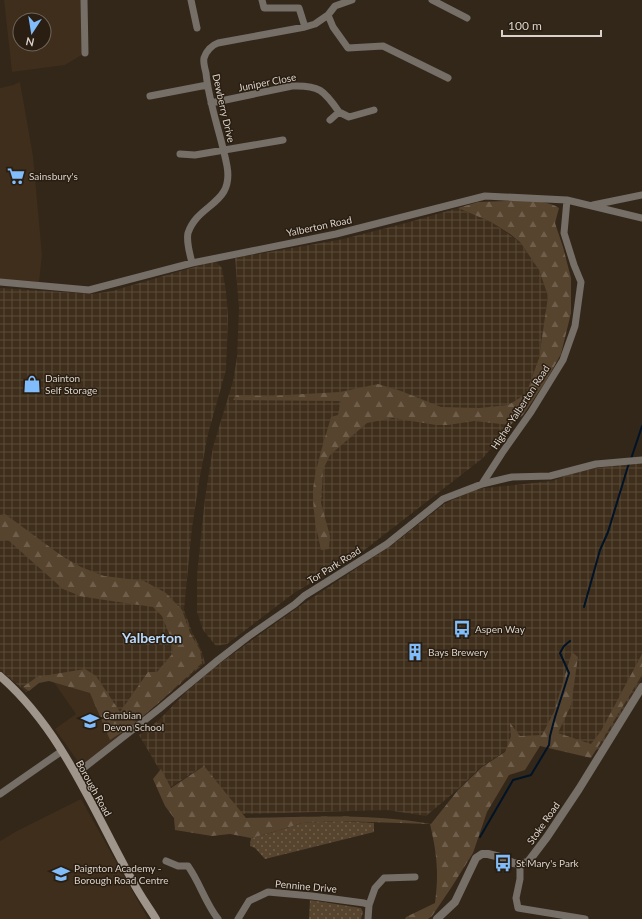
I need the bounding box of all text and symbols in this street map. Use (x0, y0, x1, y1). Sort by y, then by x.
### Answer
north arrow (12, 12, 52, 52)
scale bar (502, 12, 601, 38)
text: 100 m (508, 18, 542, 33)
text: N (24, 35, 35, 50)
street label: Juniper Close (237, 70, 297, 94)
street label: Dewberry Drive (210, 73, 238, 143)
supermarket icon: Sainsbury's (6, 166, 26, 186)
place label: Sainsbury's (29, 170, 78, 182)
street label: Yalberton Road (285, 213, 353, 239)
street label: Higher Yalberton Road (488, 363, 552, 451)
place label: Dainton Self Storage (45, 372, 97, 396)
shop icon: Dainton Self Storage (22, 374, 42, 394)
street label: Tor Park Road (305, 544, 363, 586)
bus stop icon: Aspen Way (452, 619, 472, 639)
place label: Aspen Way (475, 623, 526, 635)
district label: Yalberton (121, 629, 182, 646)
building icon: Bays Brewery (405, 642, 425, 662)
place label: Bays Brewery (428, 646, 489, 658)
place label: Cambian Devon School (103, 709, 164, 733)
school or university icon: Cambian Devon School (80, 711, 100, 731)
street label: Borough Road (74, 758, 114, 818)
street label: Stoke Road (524, 799, 562, 847)
bus stop icon: St Mary's Park (493, 853, 513, 873)
place label: St Mary's Park (516, 857, 580, 869)
place label: Paignton Academy - Borough Road Centre (74, 862, 169, 886)
school or university icon: Paignton Academy - Borough Road Centre (51, 864, 71, 884)
street label: Pennine Drive (275, 877, 337, 895)

